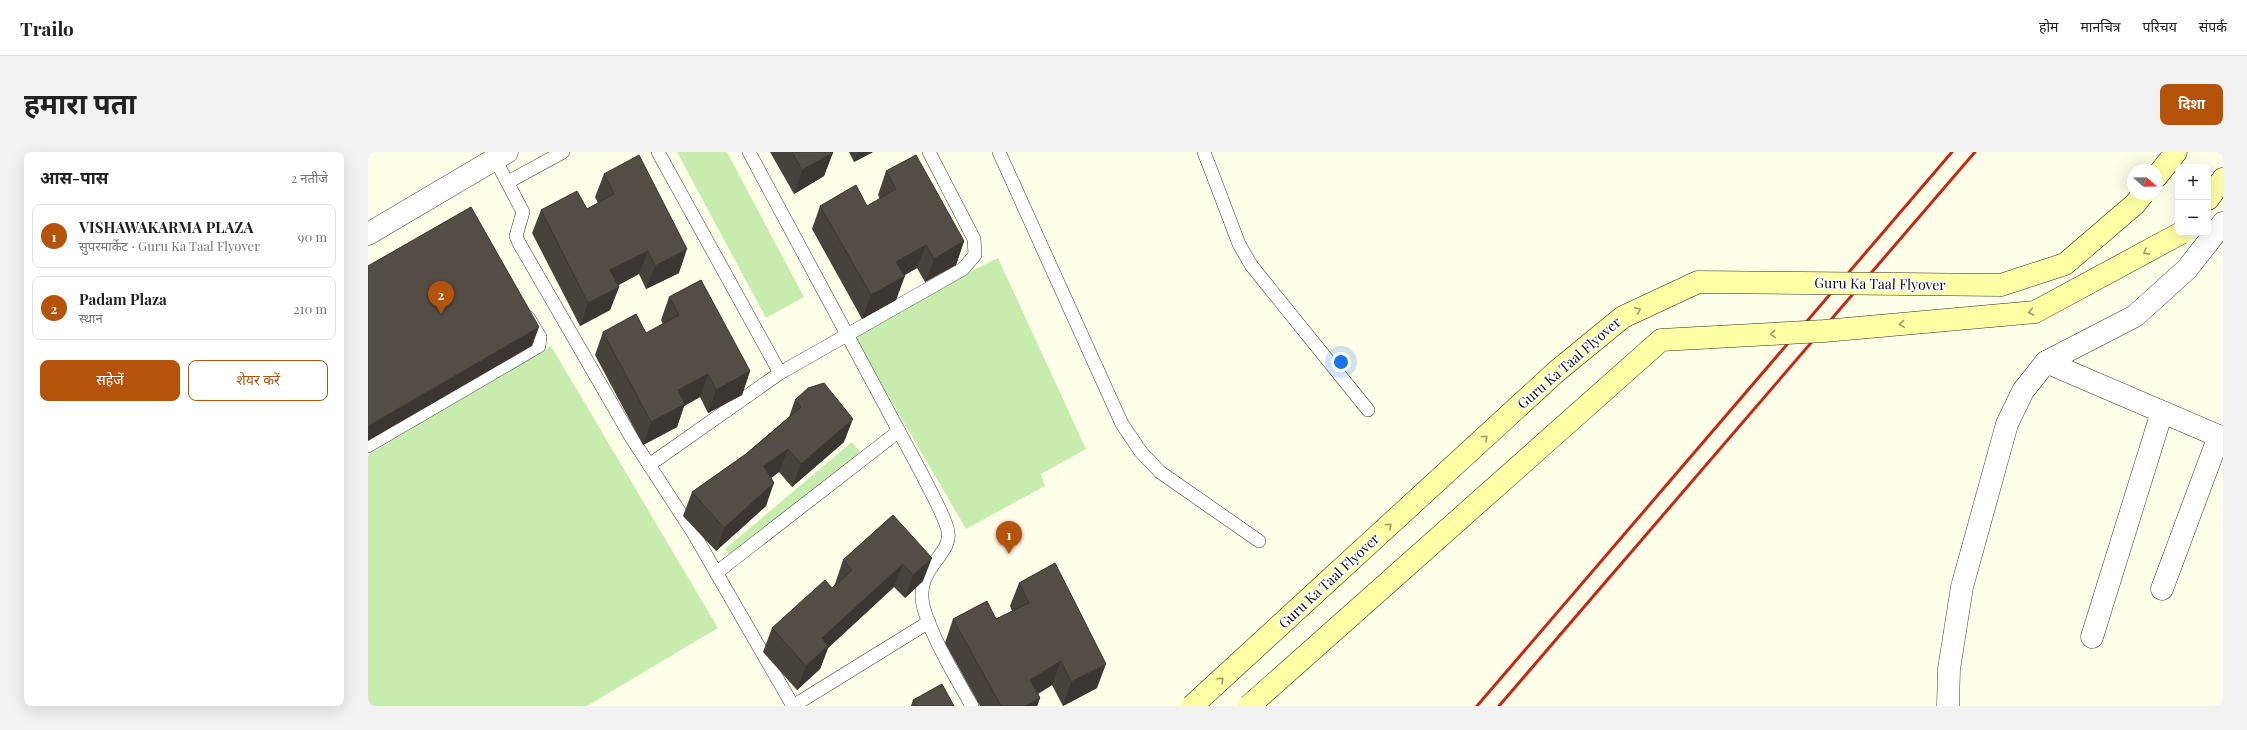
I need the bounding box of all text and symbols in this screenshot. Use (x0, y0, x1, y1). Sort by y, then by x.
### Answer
text: Trailo (20, 15, 74, 41)
text: होम (2039, 17, 2058, 36)
text: मानचित्र (2080, 17, 2121, 36)
text: परिचय (2143, 17, 2177, 36)
text: संपर्क (2199, 17, 2227, 36)
text: हमारा पता (24, 84, 136, 121)
button: दिशा (2160, 84, 2223, 125)
north arrow (2127, 164, 2163, 200)
map controls (2175, 164, 2211, 236)
button: + (2175, 164, 2211, 200)
text: आस-पास (40, 166, 108, 188)
text: 2 नतीजे (291, 169, 328, 186)
button: − (2175, 200, 2211, 236)
text: VISHAWAKARMA PLAZA (79, 217, 254, 237)
text: 1 (52, 228, 56, 245)
text: 90 m (298, 228, 327, 245)
text: सुपरमार्केट · Guru Ka Taal Flyover (79, 237, 260, 254)
one-way arrow (2143, 247, 2150, 254)
street label: Guru Ka Taal Flyover (1814, 273, 1947, 294)
pin: 2 (428, 281, 454, 314)
text: Padam Plaza (79, 289, 167, 309)
text: 2 (51, 300, 57, 317)
text: 210 m (293, 300, 327, 317)
one-way arrow (1633, 307, 1641, 315)
one-way arrow (2028, 307, 2035, 315)
text: स्थान (79, 309, 103, 326)
street label: Guru Ka Taal Flyover (1513, 312, 1625, 413)
one-way arrow (1899, 319, 1905, 328)
one-way arrow (1770, 329, 1776, 338)
your location (1331, 352, 1351, 372)
button: सहेजें (40, 360, 180, 401)
button: शेयर करें (188, 360, 328, 401)
one-way arrow (1480, 435, 1488, 442)
pin: 1 (996, 521, 1022, 554)
one-way arrow (1384, 523, 1392, 530)
street label: Guru Ka Taal Flyover (1274, 528, 1384, 632)
one-way arrow (1216, 677, 1224, 684)

